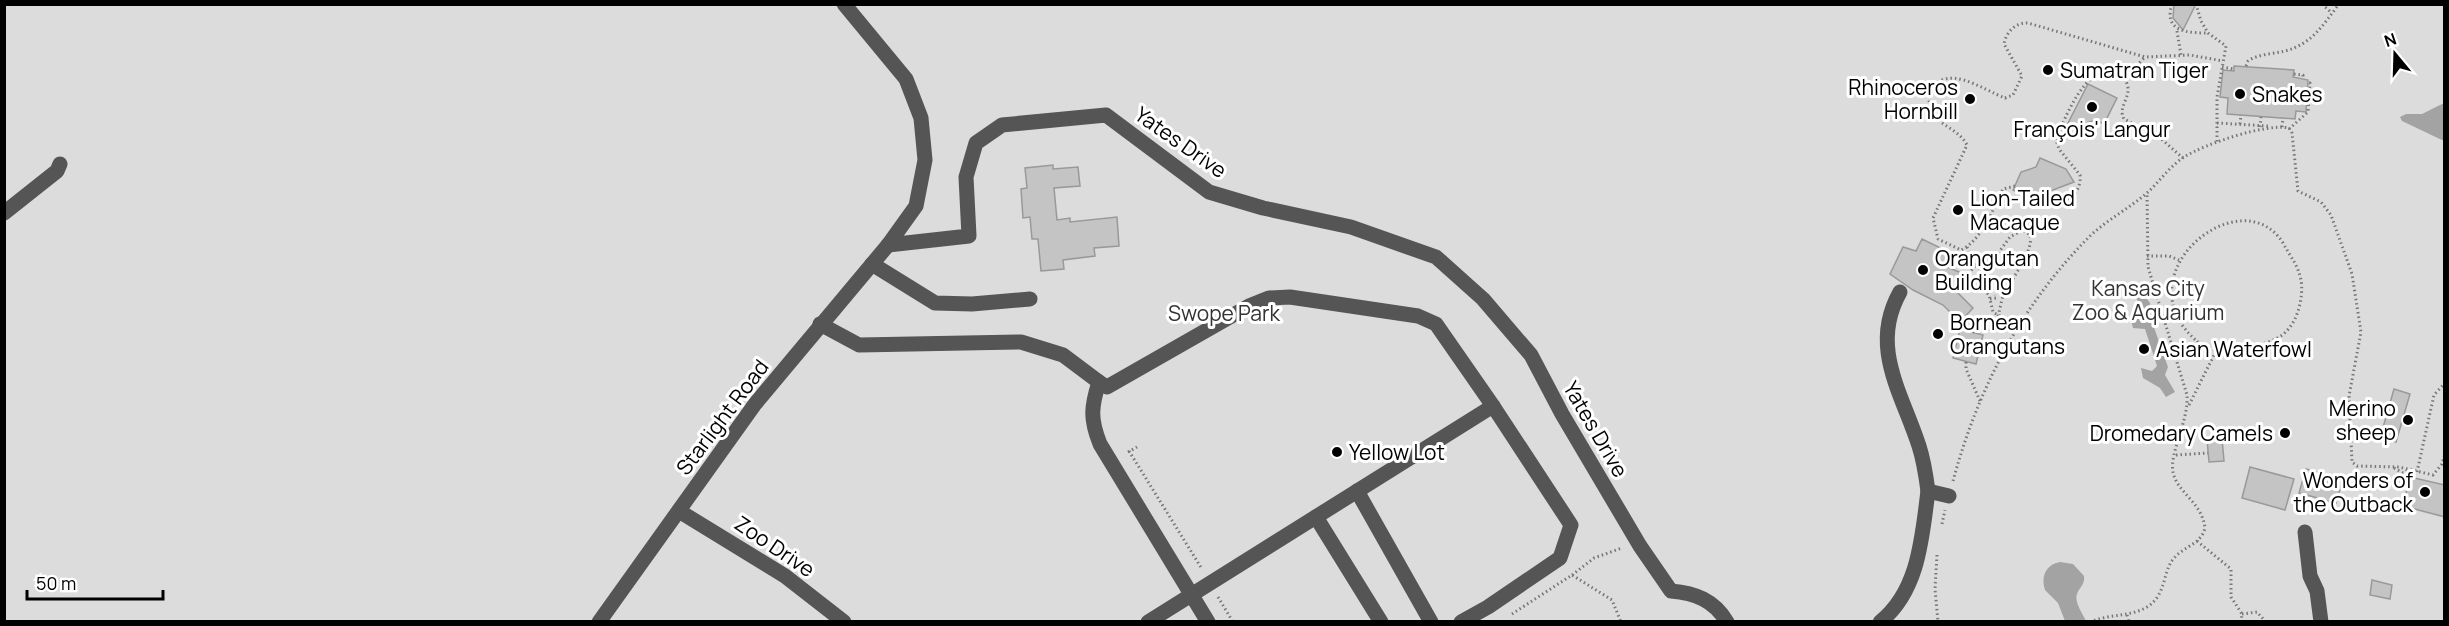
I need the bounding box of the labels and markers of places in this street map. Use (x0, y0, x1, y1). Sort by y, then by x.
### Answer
place label: Sumatran Tiger (2060, 56, 2209, 84)
marker: Sumatran Tiger (2041, 63, 2055, 77)
place label: Rhinoceros Hornbill (1848, 73, 1958, 125)
place label: Snakes (2252, 80, 2323, 108)
marker: Snakes (2233, 87, 2247, 101)
marker: Rhinoceros Hornbill (1963, 92, 1977, 106)
marker: François' Langur (2085, 100, 2099, 114)
place label: François' Langur (2013, 115, 2171, 143)
place label: Lion-Tailed Macaque (1970, 184, 2075, 236)
marker: Lion-Tailed Macaque (1951, 203, 1965, 217)
place label: Orangutan Building (1935, 244, 2039, 296)
marker: Orangutan Building (1916, 263, 1930, 277)
place label: Bornean Orangutans (1950, 308, 2065, 360)
marker: Bornean Orangutans (1931, 327, 1945, 341)
place label: Asian Waterfowl (2156, 335, 2312, 363)
marker: Asian Waterfowl (2137, 342, 2151, 356)
place label: Merino sheep (2329, 394, 2396, 446)
marker: Merino sheep (2401, 413, 2415, 427)
place label: Dromedary Camels (2090, 419, 2273, 447)
marker: Dromedary Camels (2278, 426, 2292, 440)
place label: Yellow Lot (1349, 438, 1445, 466)
marker: Yellow Lot (1330, 445, 1344, 459)
place label: Wonders of the Outback (2293, 466, 2414, 518)
marker: Wonders of the Outback (2418, 485, 2432, 499)

